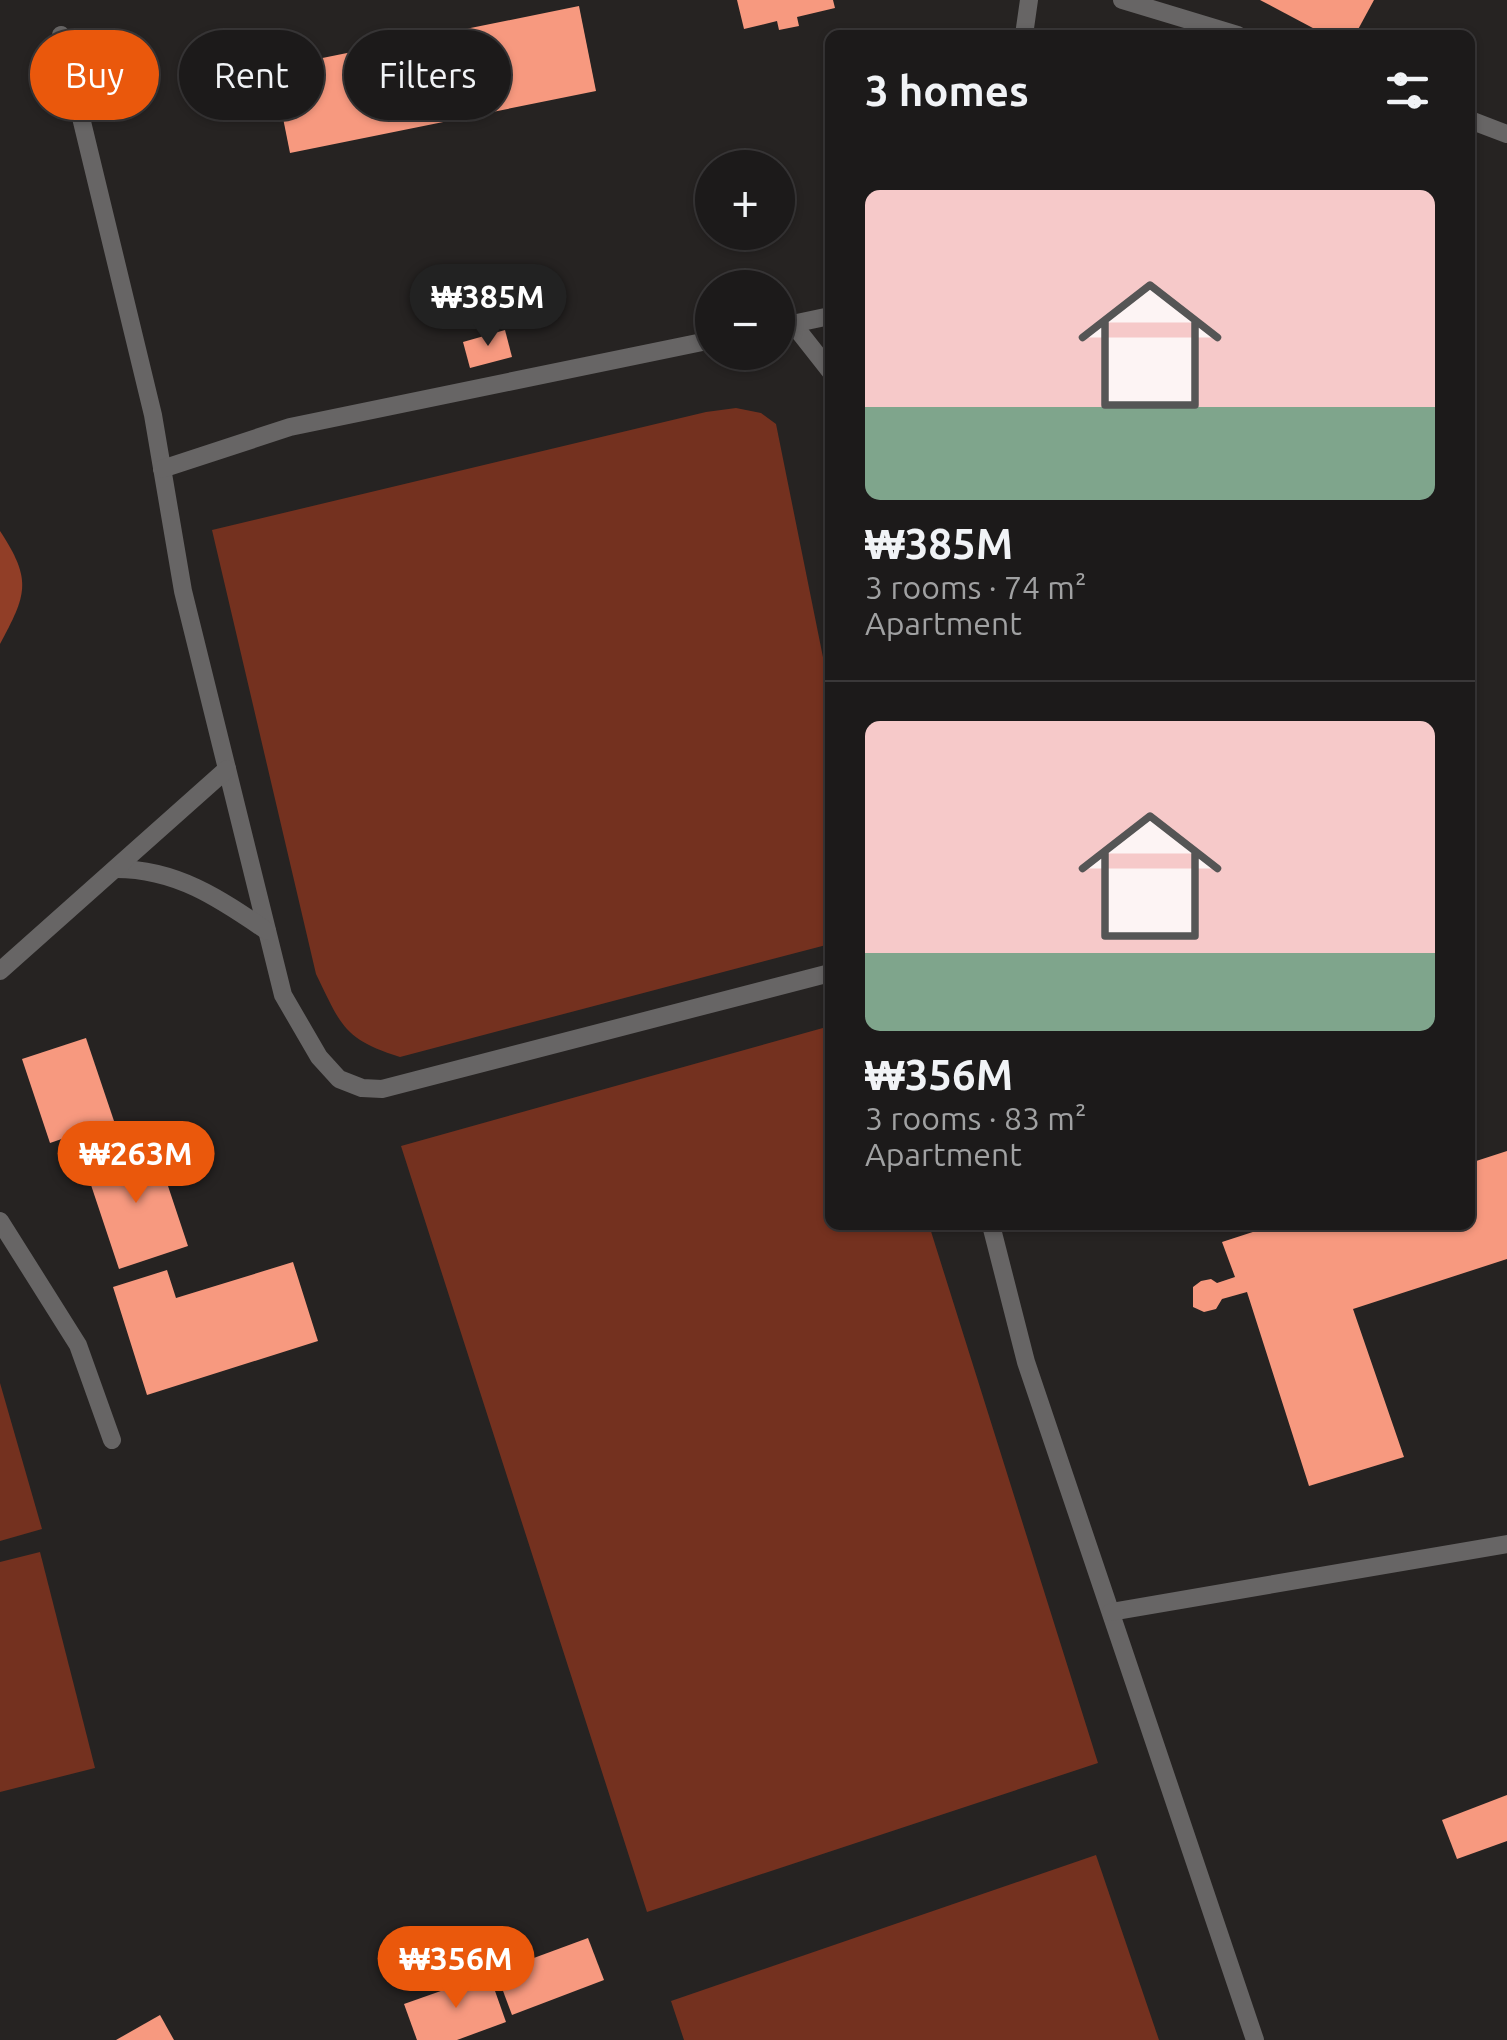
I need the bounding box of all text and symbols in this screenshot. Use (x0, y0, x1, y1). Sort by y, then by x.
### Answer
chip: Buy (30, 30, 159, 120)
chip: Rent (179, 30, 324, 120)
chip: Filters (344, 30, 511, 120)
icon: filters (1380, 63, 1435, 118)
text: 3 homes (865, 67, 1029, 114)
map controls (695, 150, 795, 370)
button: + (695, 150, 795, 250)
icon: home (1060, 255, 1240, 435)
pin: ₩385M (418, 264, 558, 349)
button: − (695, 270, 795, 370)
text: ₩385M (432, 278, 544, 314)
text: ₩385M (865, 520, 1013, 567)
text: 3 rooms · 74 m² (865, 569, 1086, 605)
text: Apartment (865, 605, 1022, 641)
icon: home (1060, 786, 1240, 966)
text: ₩356M (865, 1051, 1013, 1098)
text: 3 rooms · 83 m² (865, 1100, 1086, 1136)
pin: ₩263M (66, 1121, 206, 1206)
text: ₩263M (80, 1135, 192, 1171)
text: Apartment (865, 1136, 1022, 1172)
pin: ₩356M (386, 1926, 526, 2011)
text: ₩356M (400, 1940, 512, 1976)

